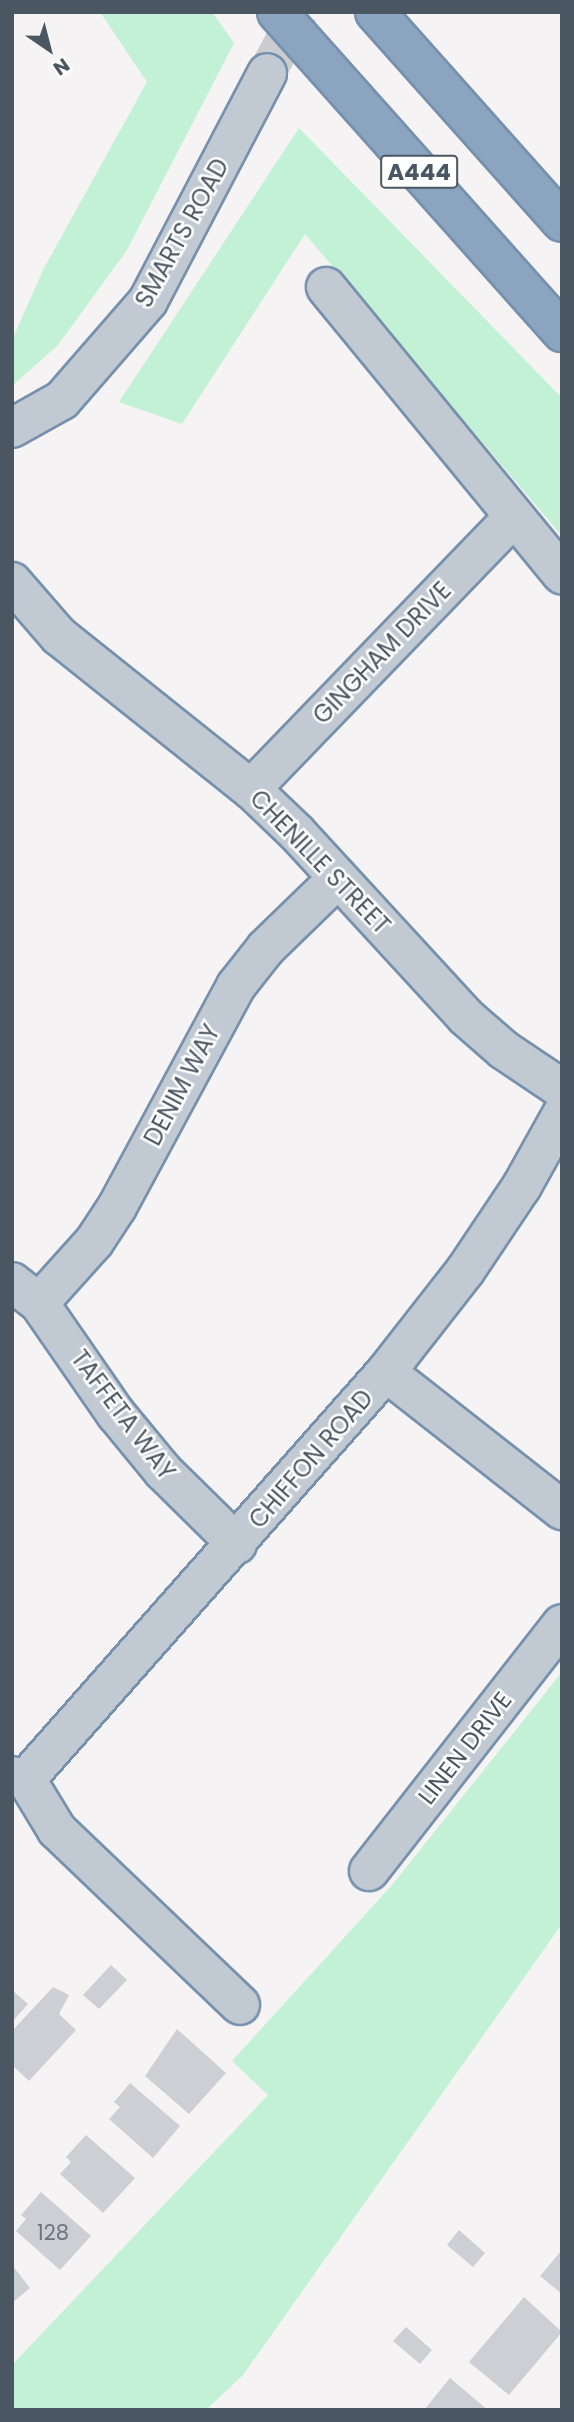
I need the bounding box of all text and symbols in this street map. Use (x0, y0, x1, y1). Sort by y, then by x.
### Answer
north arrow (14, 14, 84, 84)
text: N (48, 51, 75, 82)
road number: A444 (379, 153, 459, 192)
street label: SMARTS ROAD (129, 154, 235, 312)
street label: GINGHAM DRIVE (307, 576, 457, 730)
street label: CHENILLE STREET (244, 784, 396, 940)
street label: DENIM WAY (138, 1020, 226, 1150)
street label: TAFFETA WAY (65, 1345, 181, 1485)
street label: CHIFFON ROAD (243, 1384, 379, 1534)
street label: LINEN DRIVE (412, 1686, 518, 1810)
house number: 128 (37, 2220, 69, 2246)

